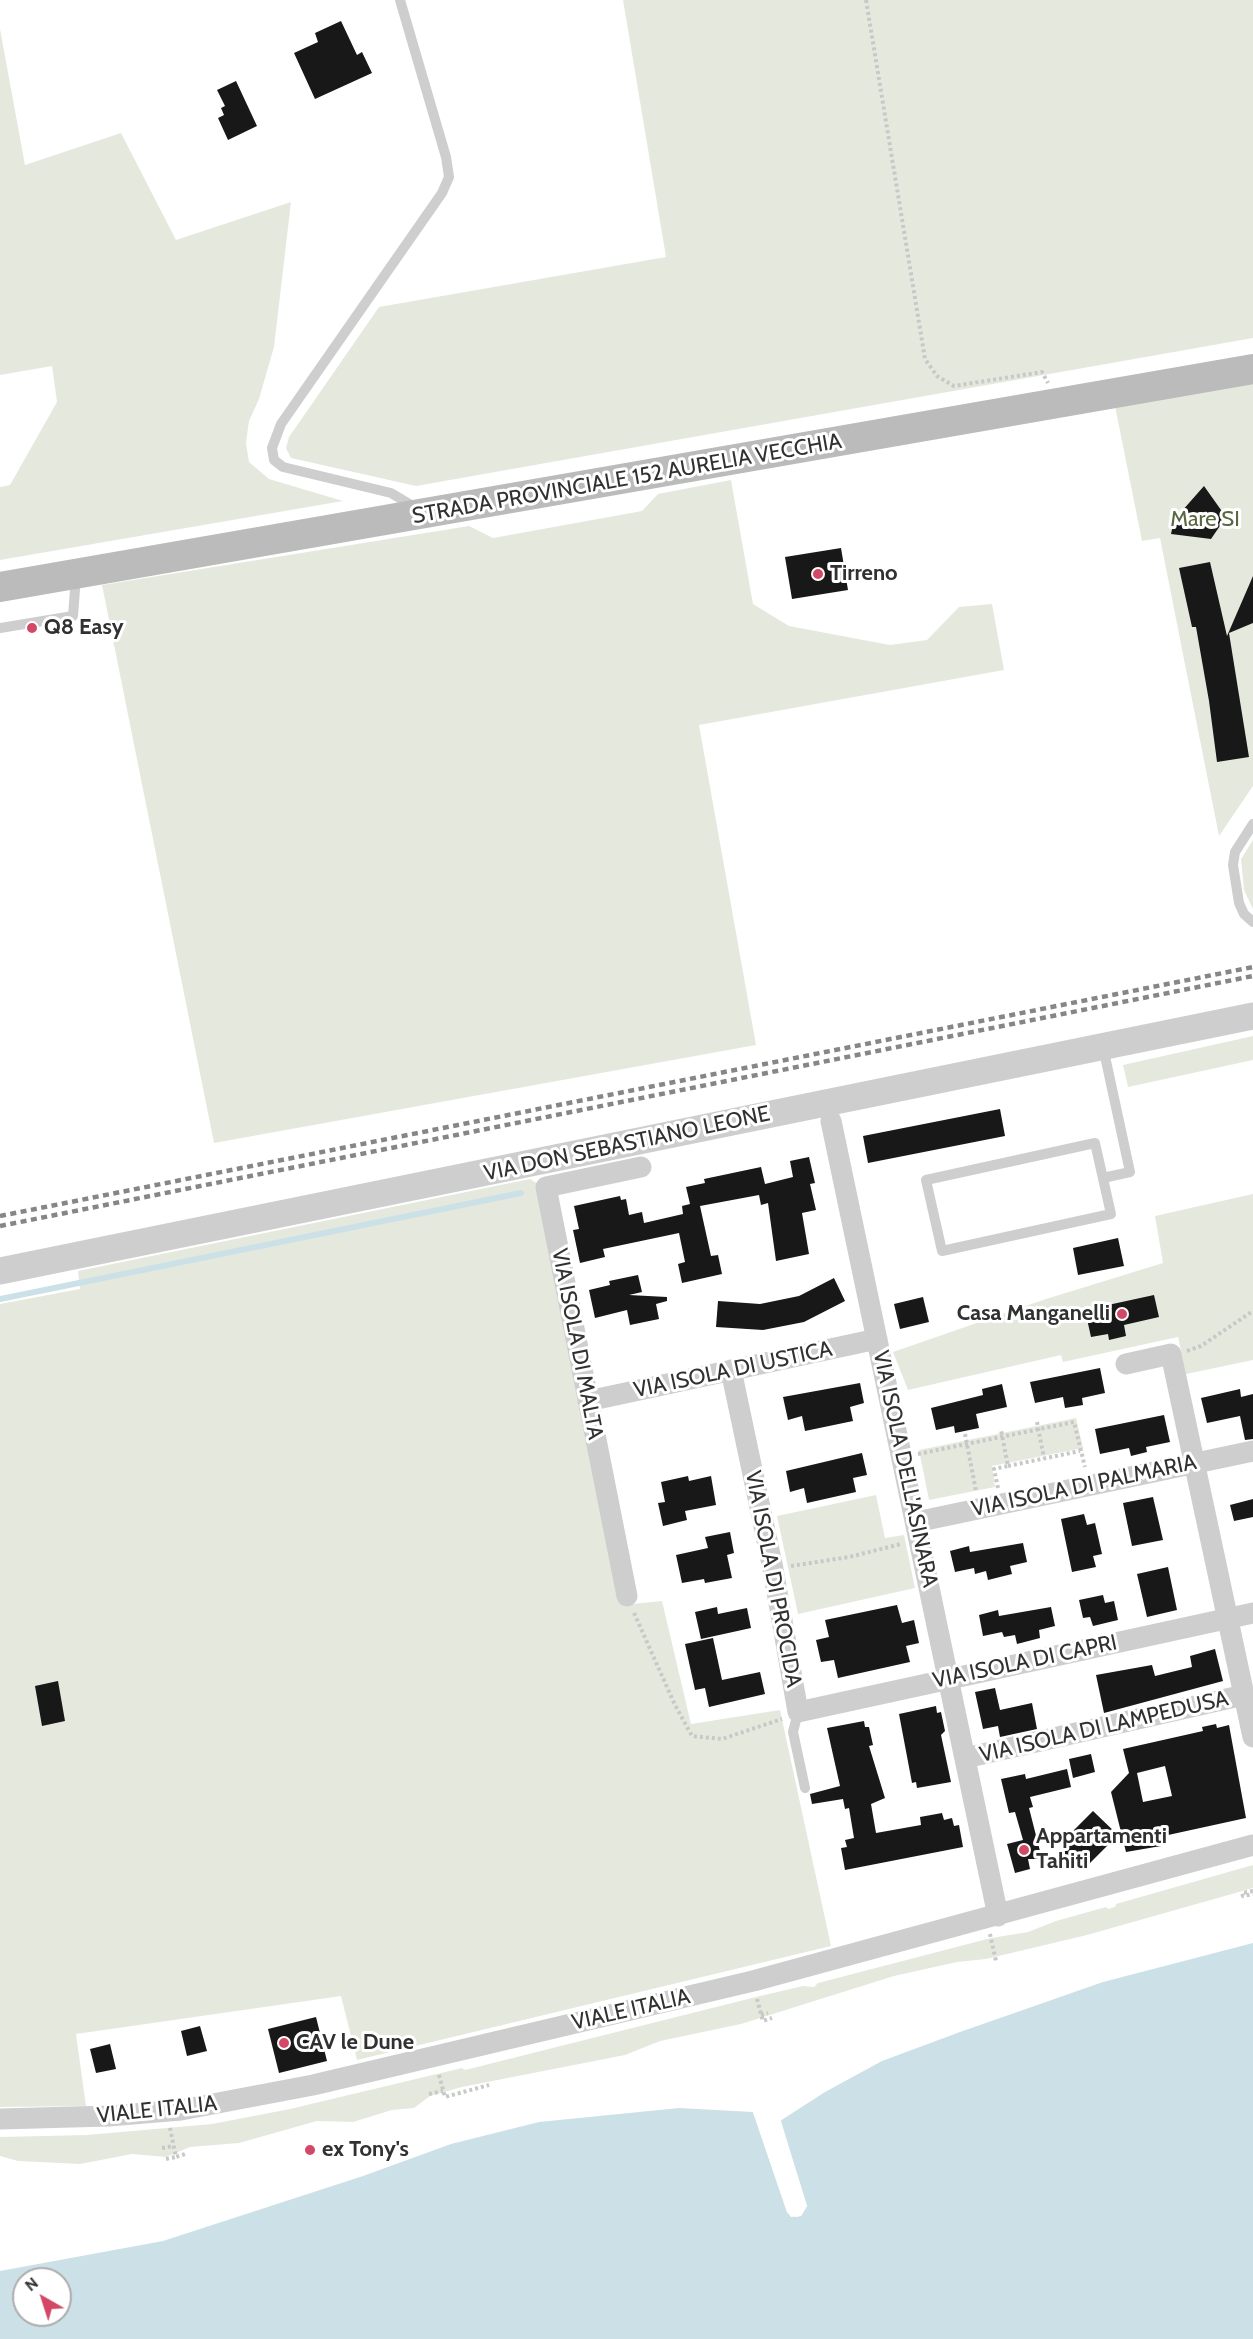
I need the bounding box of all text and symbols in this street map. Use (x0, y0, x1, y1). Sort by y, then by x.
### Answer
street label: STRADA PROVINCIALE 152 AURELIA VECCHIA (410, 428, 844, 530)
park label: Mare SI (1170, 507, 1240, 533)
place label: Tirreno (830, 561, 898, 587)
marker: Tirreno (811, 567, 825, 581)
place label: Q8 Easy (44, 615, 124, 641)
marker: Q8 Easy (25, 621, 39, 635)
street label: VIA DON SEBASTIANO LEONE (482, 1101, 772, 1187)
street label: VIA ISOLA DI MALTA (546, 1246, 608, 1442)
place label: Casa Manganelli (957, 1301, 1110, 1327)
marker: Casa Manganelli (1115, 1307, 1129, 1321)
street label: VIA ISOLA DI USTICA (631, 1336, 835, 1404)
street label: VIA ISOLA DELL'ASINARA (867, 1348, 943, 1590)
street label: VIA ISOLA DI PALMARIA (969, 1449, 1199, 1523)
street label: VIA ISOLA DI PROCIDA (739, 1468, 807, 1690)
street label: VIA ISOLA DI CAPRI (931, 1630, 1119, 1694)
street label: VIA ISOLA DI LAMPEDUSA (977, 1686, 1231, 1768)
place label: Appartamenti Tahiti (1036, 1824, 1167, 1876)
marker: Appartamenti Tahiti (1017, 1843, 1031, 1857)
street label: VIALE ITALIA (569, 1984, 693, 2036)
place label: CAV le Dune (296, 2030, 414, 2056)
marker: CAV le Dune (277, 2036, 291, 2050)
street label: VIALE ITALIA (96, 2091, 218, 2129)
place label: ex Tony's (322, 2137, 409, 2163)
marker: ex Tony's (303, 2143, 317, 2157)
north arrow (12, 2267, 72, 2327)
text: N (21, 2273, 42, 2295)

